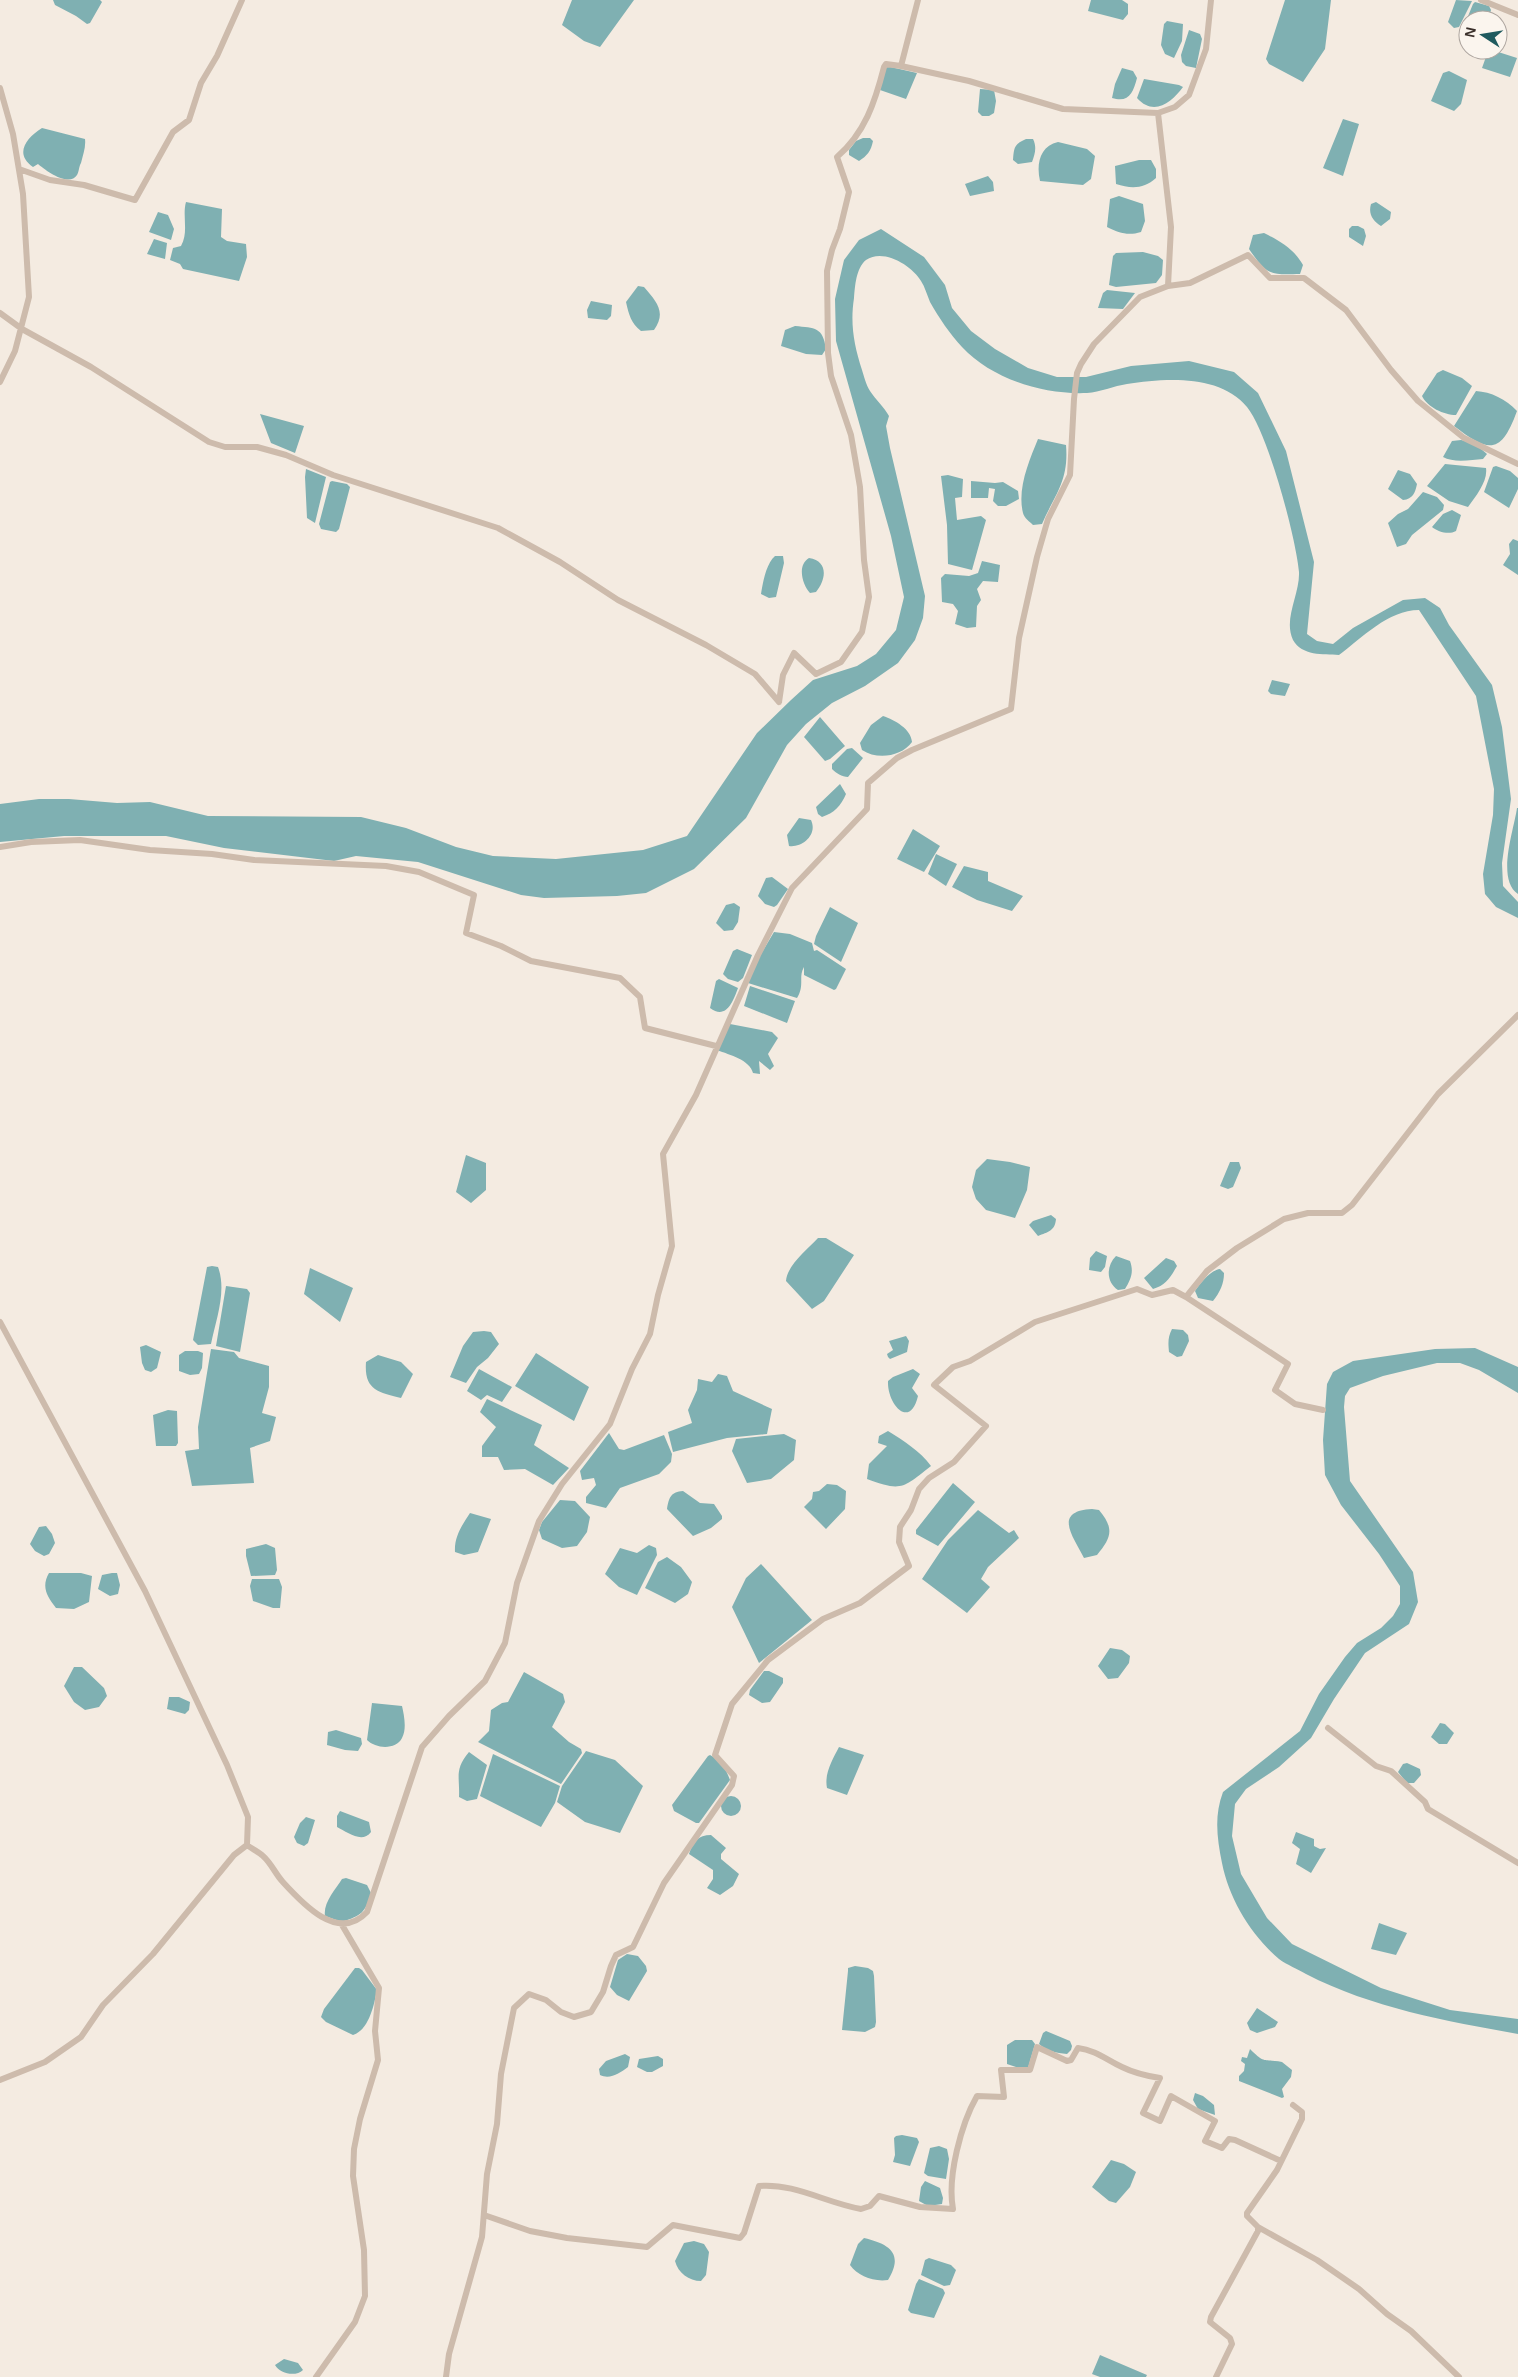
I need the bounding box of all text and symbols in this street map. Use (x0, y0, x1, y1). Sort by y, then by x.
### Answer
north arrow (1458, 10, 1508, 60)
text: N (1461, 26, 1479, 39)

